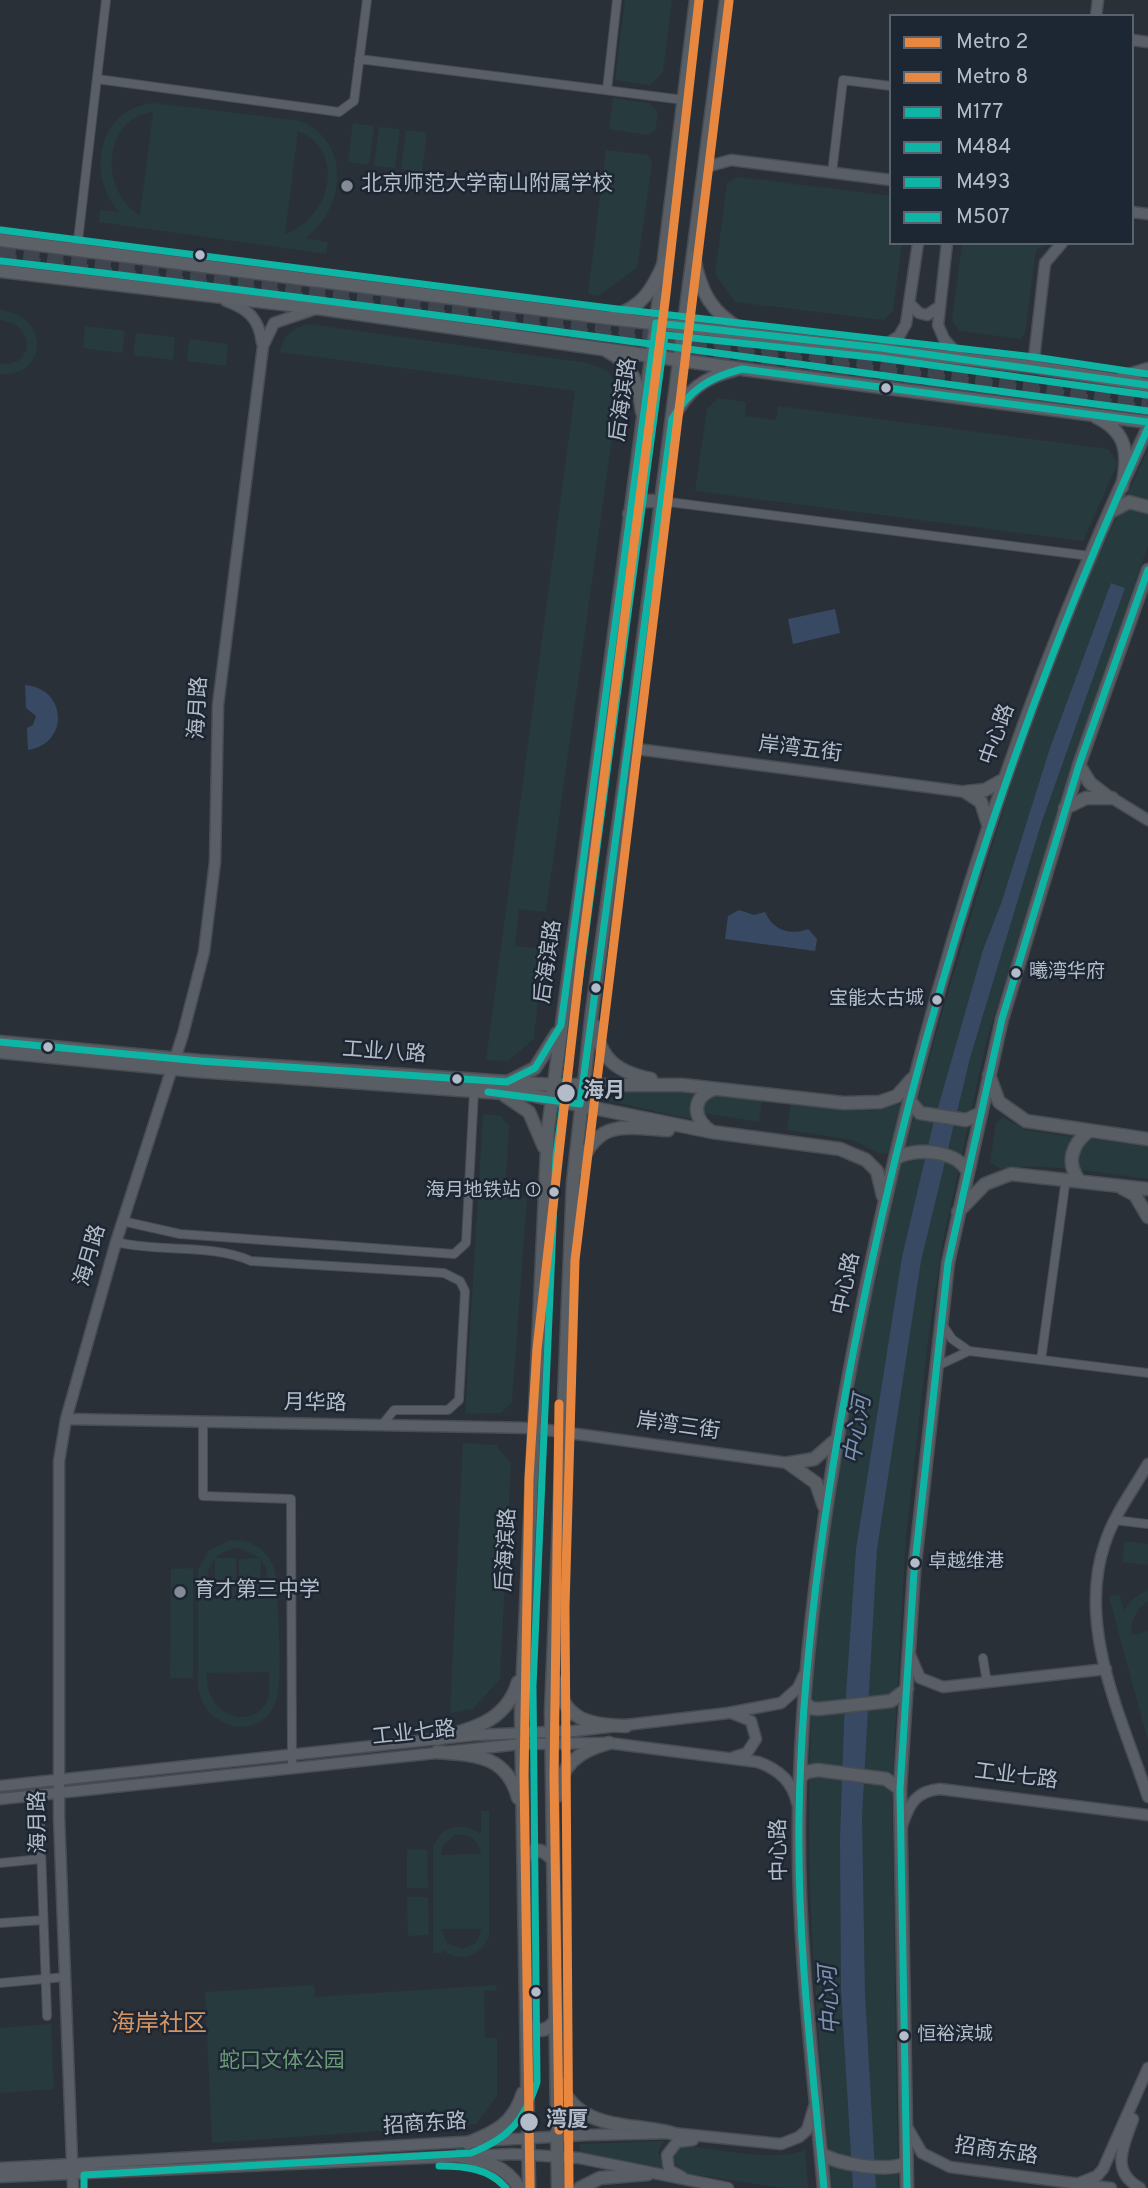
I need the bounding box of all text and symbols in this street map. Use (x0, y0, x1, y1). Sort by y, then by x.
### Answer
legend (889, 14, 1134, 245)
text: Metro 2 (956, 29, 1028, 56)
text: Metro 8 (956, 64, 1028, 91)
text: M177 (956, 99, 1003, 126)
text: M484 (956, 134, 1011, 161)
text: M493 (956, 169, 1010, 196)
place label: 北京师范大学南山附属学校 (361, 173, 613, 199)
marker: 北京师范大学南山附属学校 (339, 178, 355, 194)
text: M507 (956, 204, 1010, 231)
unlabelled marker (193, 248, 207, 262)
street label: 后海滨路 (607, 357, 643, 443)
unlabelled marker (879, 381, 893, 395)
street label: 海月路 (186, 676, 214, 740)
street label: 中心路 (976, 701, 1022, 769)
street label: 岸湾五街 (757, 733, 843, 769)
street label: 后海滨路 (532, 919, 568, 1005)
place label: 曦湾华府 (1029, 962, 1105, 984)
marker: 曦湾华府 (1009, 966, 1023, 980)
unlabelled marker (589, 981, 603, 995)
place label: 宝能太古城 (829, 989, 924, 1011)
marker: 宝能太古城 (930, 993, 944, 1007)
street label: 工业八路 (341, 1039, 427, 1069)
unlabelled marker (41, 1040, 55, 1054)
unlabelled marker (450, 1072, 464, 1086)
place label: 海月 (583, 1080, 625, 1106)
marker: 海月 (555, 1082, 577, 1104)
place label: 海月地铁站 ① (426, 1181, 541, 1203)
marker: 海月地铁站 ① (547, 1185, 561, 1199)
street label: 海月路 (71, 1222, 113, 1290)
street label: 中心路 (829, 1251, 867, 1317)
street label: 月华路 (283, 1392, 347, 1418)
water label: 中心河 (841, 1394, 879, 1466)
street label: 岸湾三街 (635, 1410, 721, 1446)
street label: 后海滨路 (493, 1507, 523, 1593)
place label: 卓越维港 (928, 1552, 1004, 1574)
marker: 卓越维港 (908, 1556, 922, 1570)
place label: 育才第三中学 (194, 1579, 320, 1605)
marker: 育才第三中学 (172, 1584, 188, 1600)
street label: 工业七路 (371, 1718, 457, 1752)
street label: 工业七路 (973, 1760, 1059, 1796)
street label: 海月路 (27, 1790, 53, 1854)
street label: 中心路 (768, 1818, 794, 1882)
water label: 中心河 (816, 1965, 848, 2035)
unlabelled marker (529, 1985, 543, 1999)
district label: 海岸社区 (111, 2012, 207, 2040)
place label: 恒裕滨城 (917, 2025, 993, 2047)
marker: 恒裕滨城 (897, 2029, 911, 2043)
park label: 蛇口文体公园 (219, 2050, 345, 2076)
place label: 湾厦 (546, 2109, 588, 2135)
street label: 招商东路 (382, 2111, 468, 2141)
marker: 湾厦 (518, 2111, 540, 2133)
street label: 招商东路 (953, 2135, 1039, 2171)

